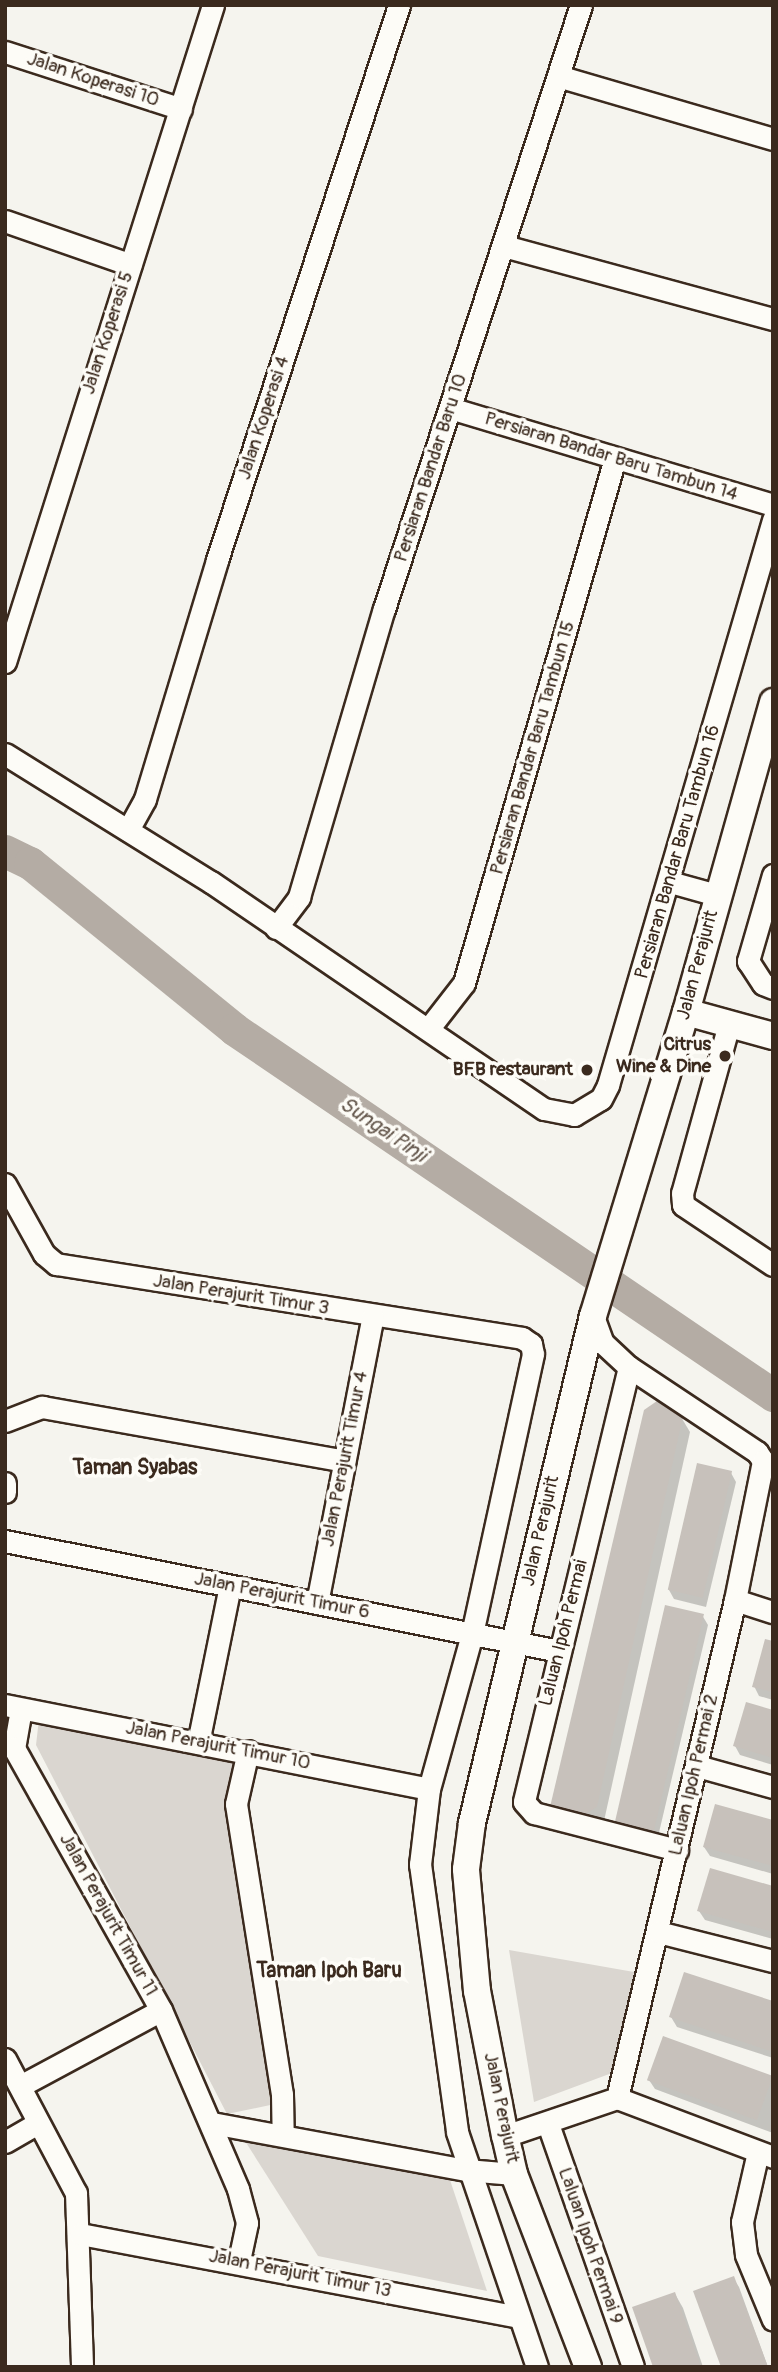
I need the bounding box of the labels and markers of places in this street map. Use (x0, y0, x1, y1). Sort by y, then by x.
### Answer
place label: Citrus Wine & Dine (616, 1034, 711, 1078)
marker: Citrus Wine & Dine (717, 1048, 733, 1064)
place label: BFB restaurant (453, 1059, 573, 1081)
marker: BFB restaurant (579, 1062, 595, 1078)

